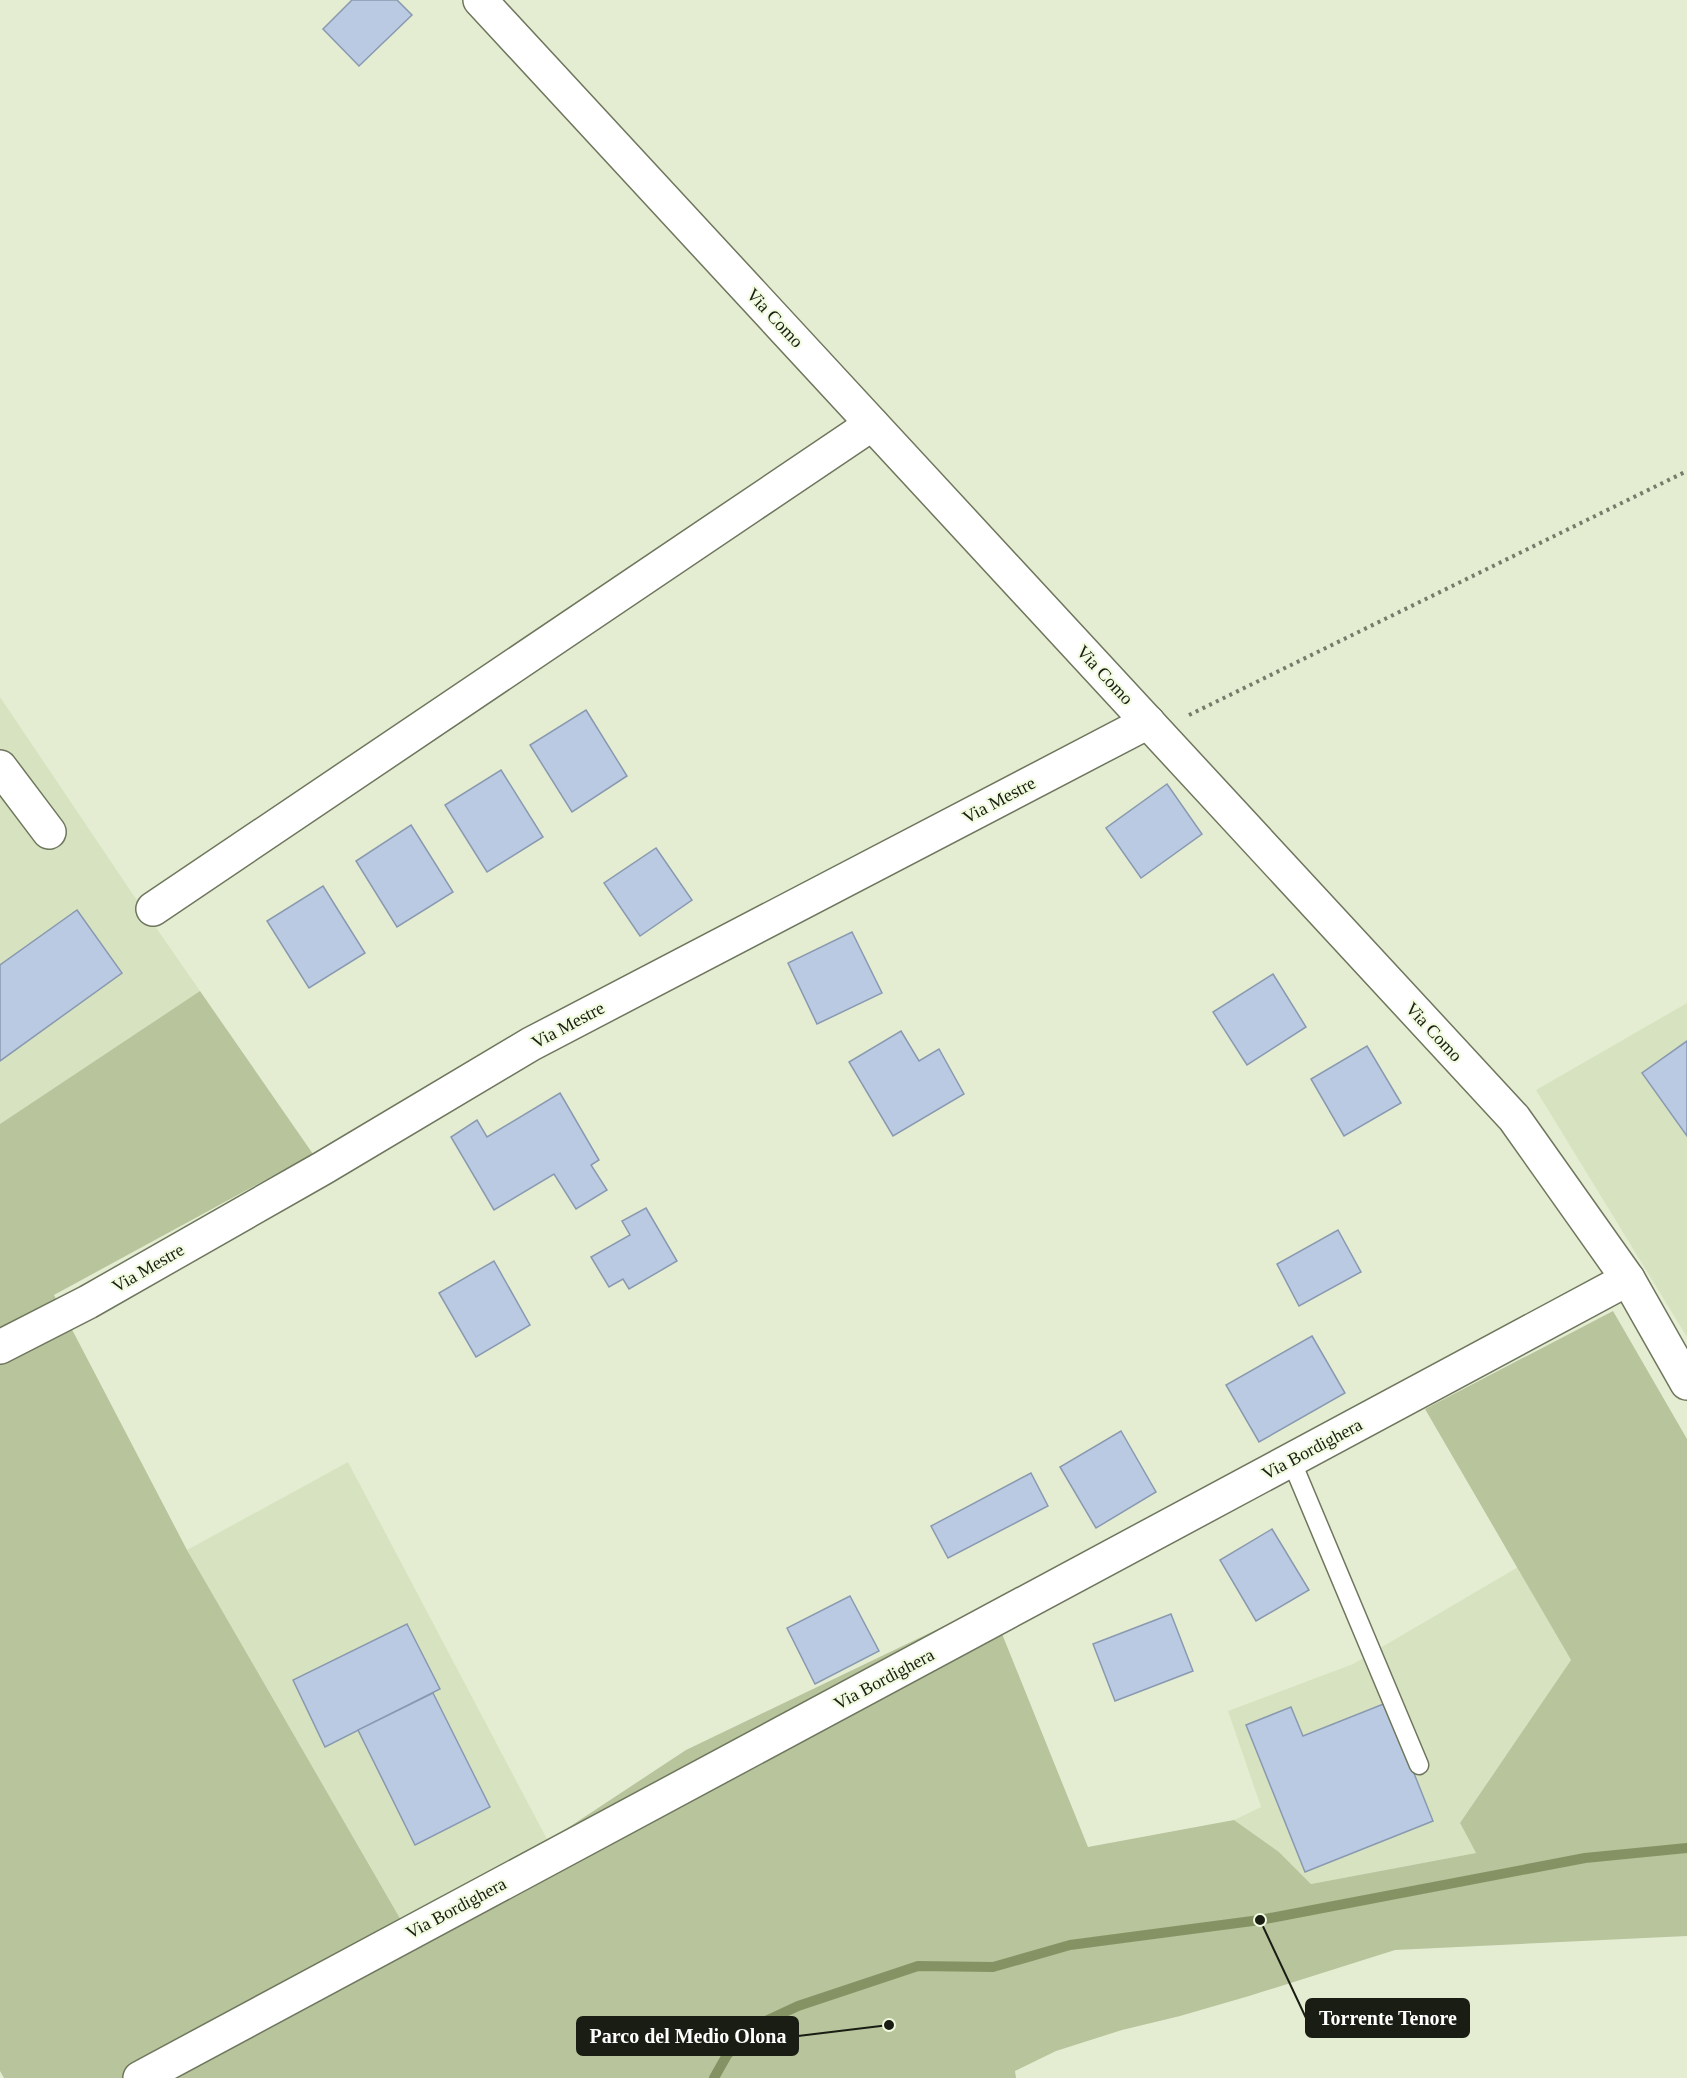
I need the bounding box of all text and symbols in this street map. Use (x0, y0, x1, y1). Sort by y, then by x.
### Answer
street label: Via Como (743, 284, 807, 352)
street label: Via Como (1073, 641, 1137, 709)
street label: Via Mestre (959, 773, 1039, 827)
street label: Via Mestre (528, 998, 608, 1052)
street label: Via Como (1402, 998, 1466, 1066)
street label: Via Mestre (109, 1239, 187, 1297)
street label: Via Bordighera (1259, 1414, 1365, 1484)
street label: Via Bordighera (831, 1644, 937, 1714)
street label: Via Bordighera (403, 1873, 509, 1943)
callout: Torrente Tenore (1306, 1999, 1469, 2037)
text: Torrente Tenore (1319, 2007, 1457, 2029)
callout: Parco del Medio Olona (577, 2017, 798, 2055)
text: Parco del Medio Olona (590, 2025, 786, 2047)

